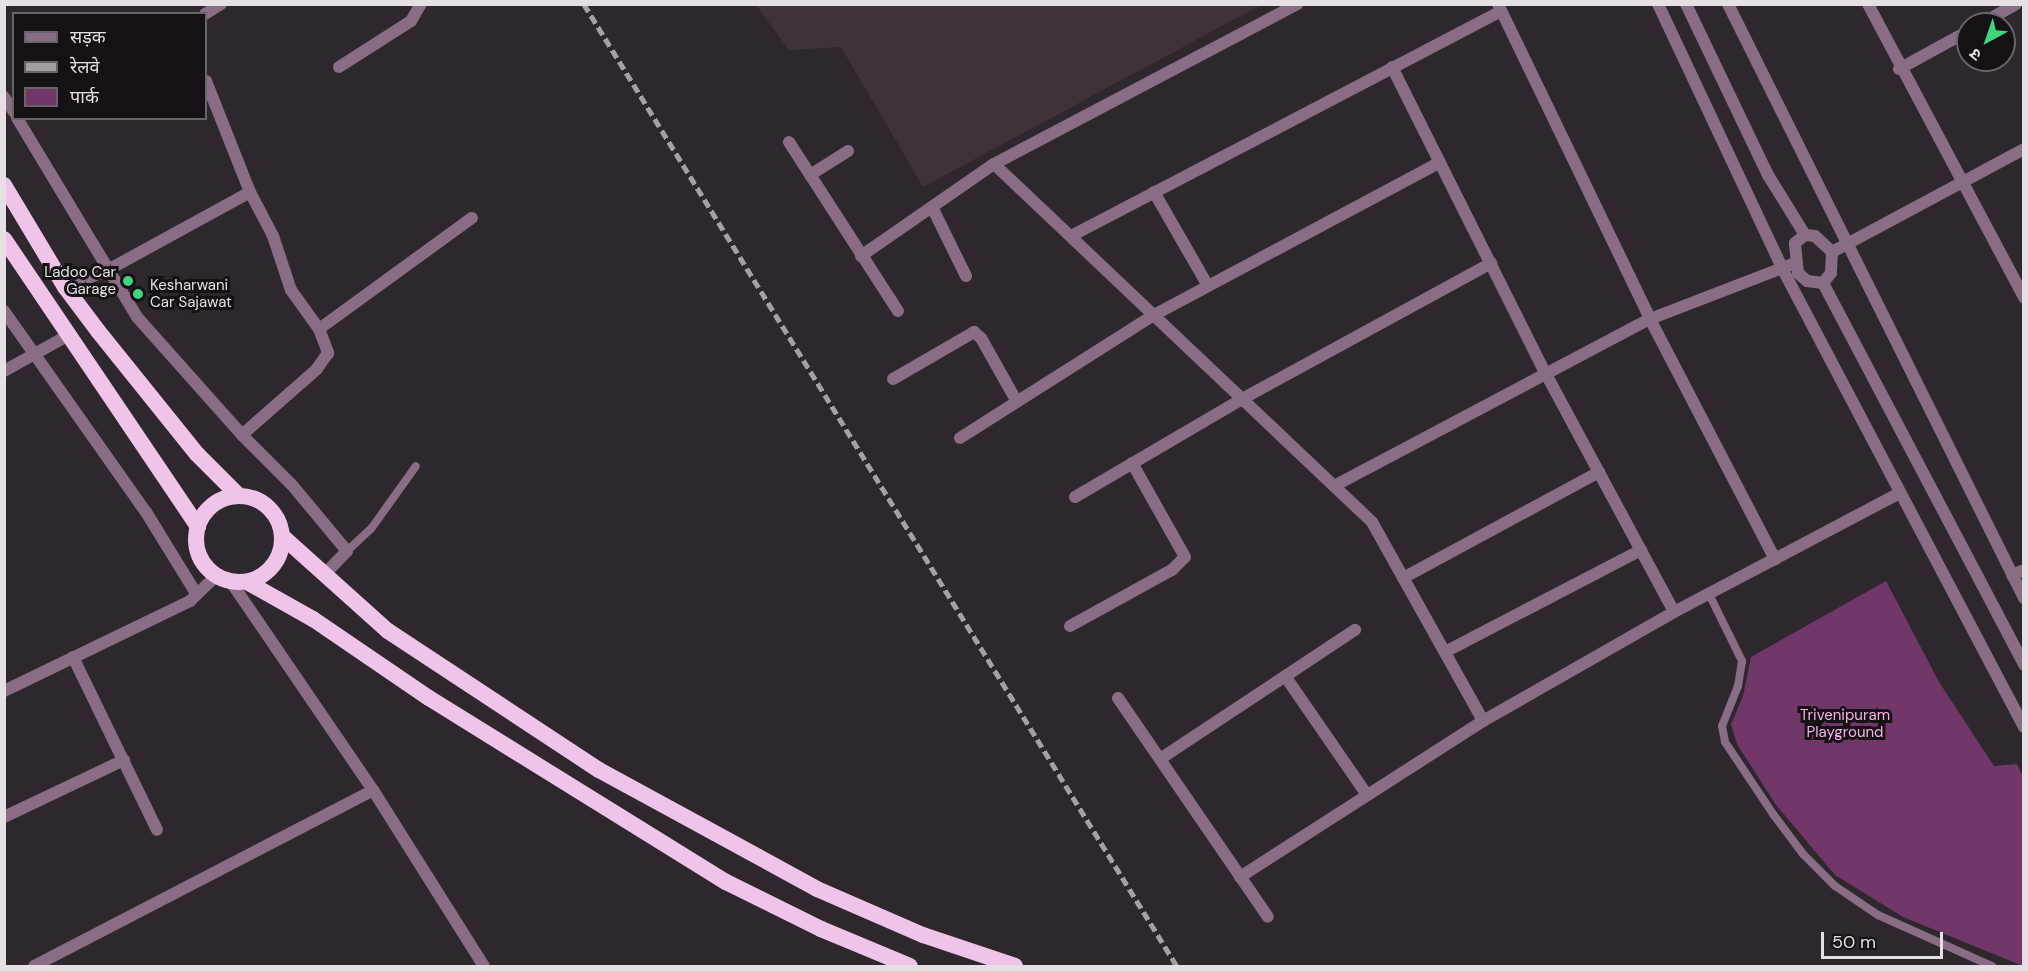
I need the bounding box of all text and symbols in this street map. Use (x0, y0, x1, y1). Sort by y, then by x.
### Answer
legend (12, 12, 207, 120)
north arrow (1956, 12, 2016, 72)
text: सड़क (70, 25, 106, 49)
text: उ (1965, 44, 1986, 66)
text: रेलवे (70, 55, 100, 79)
text: पार्क (70, 85, 99, 109)
place label: Ladoo Car Garage (44, 263, 116, 298)
marker: Ladoo Car Garage (121, 274, 135, 288)
place label: Kesharwani Car Sajawat (150, 276, 232, 311)
marker: Kesharwani Car Sajawat (131, 287, 145, 301)
park label: Trivenipuram Playground (1800, 706, 1890, 741)
scale bar (1824, 920, 1946, 958)
text: 50 m (1832, 930, 1876, 954)

